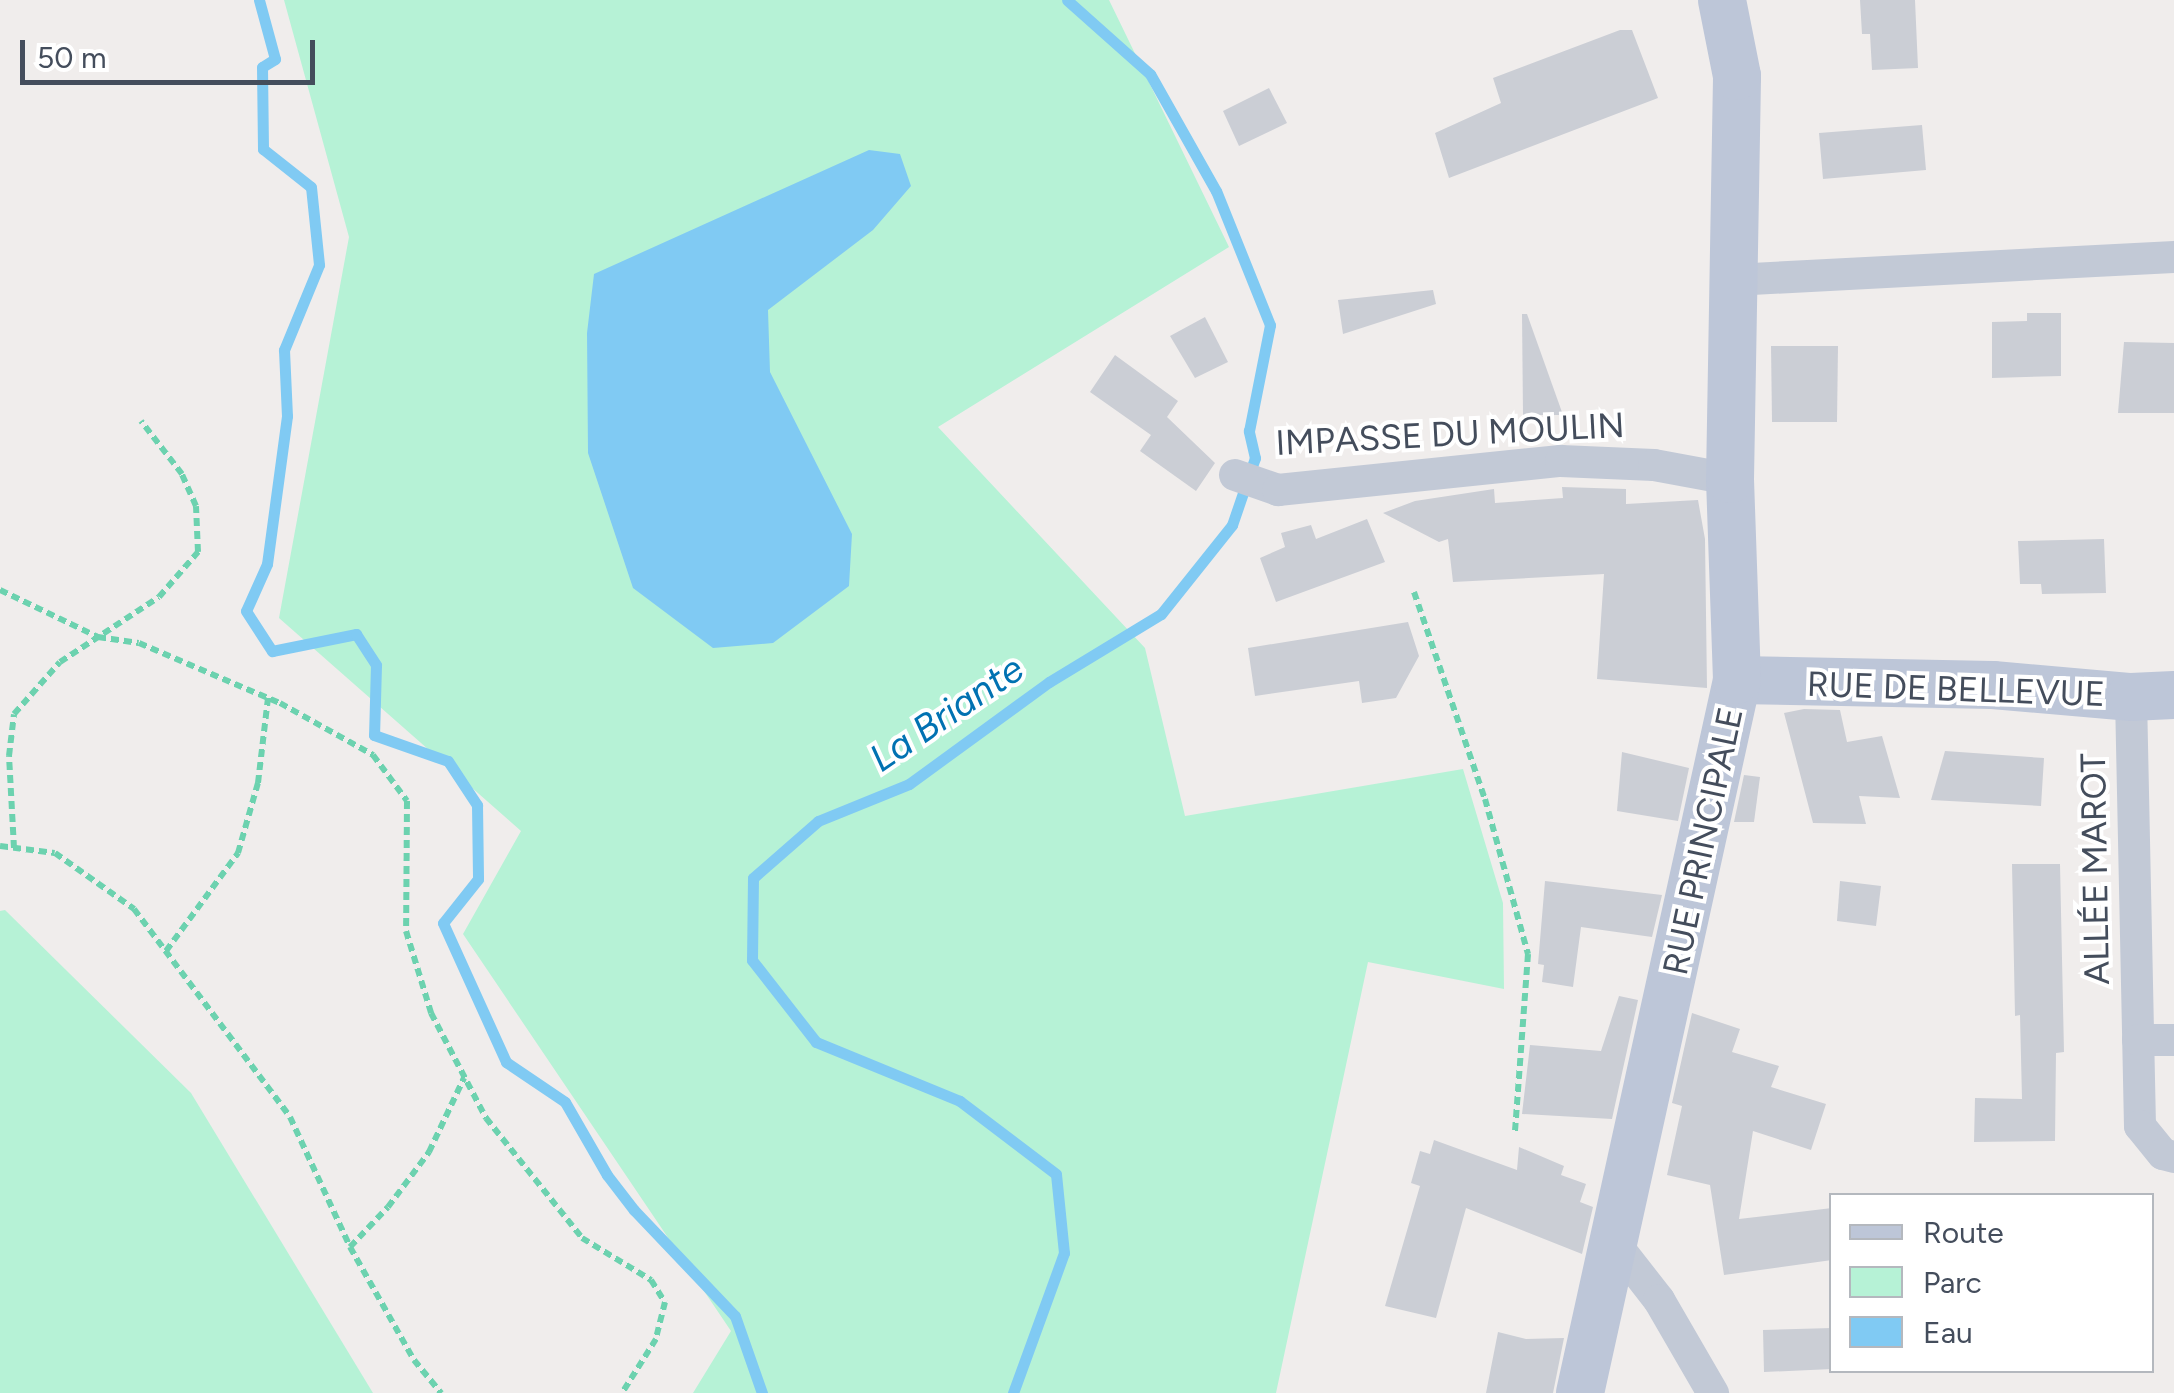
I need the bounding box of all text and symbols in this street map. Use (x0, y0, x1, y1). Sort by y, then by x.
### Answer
scale bar (25, 20, 320, 82)
text: 50 m (37, 39, 106, 76)
street label: IMPASSE DU MOULIN (1275, 404, 1625, 464)
water label: La Briante (862, 646, 1032, 782)
street label: RUE DE BELLEVUE (1806, 663, 2106, 715)
street label: RUE PRINCIPALE (1654, 703, 1752, 979)
street label: ALLÉE MAROT (2072, 753, 2118, 985)
legend (1829, 1193, 2154, 1373)
text: Route (1923, 1214, 2004, 1251)
text: Parc (1923, 1264, 1982, 1301)
text: Eau (1923, 1314, 1973, 1351)

